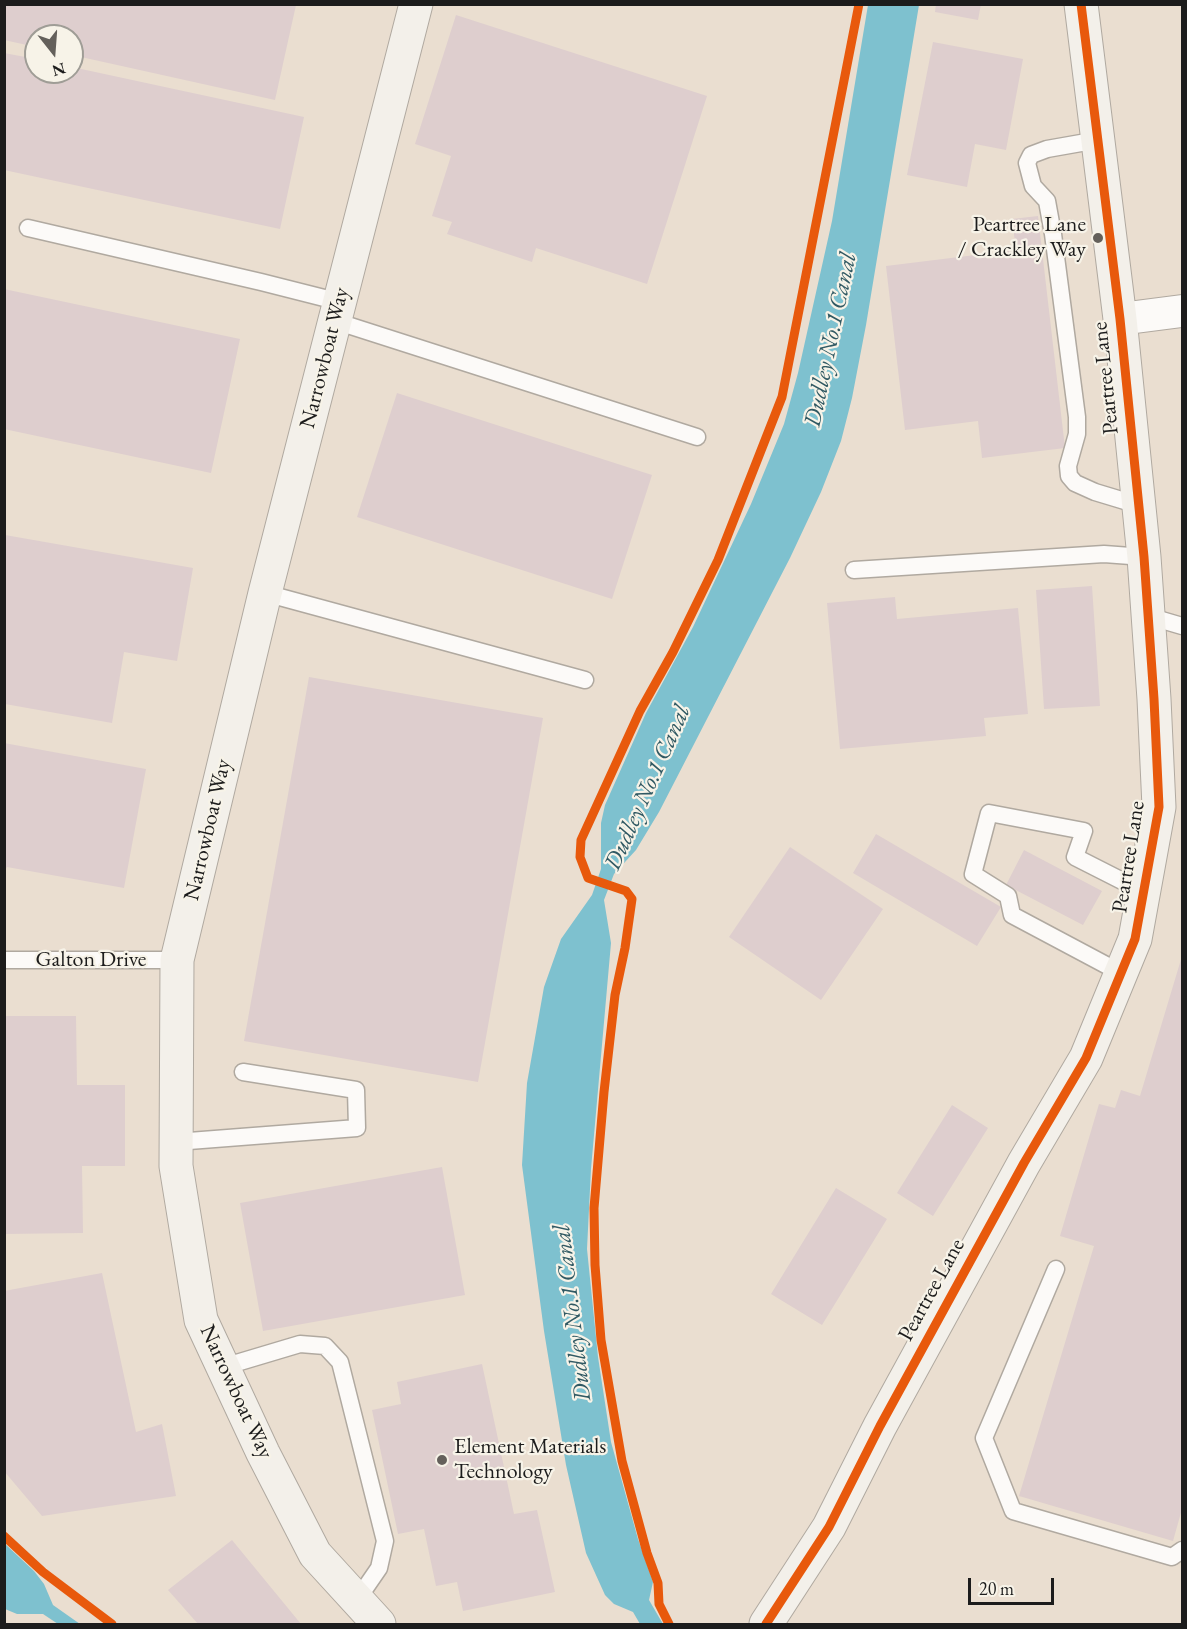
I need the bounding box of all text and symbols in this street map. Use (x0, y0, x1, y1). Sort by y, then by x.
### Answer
north arrow (24, 24, 84, 84)
text: N (50, 58, 68, 82)
place label: Peartree Lane / Crackley Way (958, 212, 1086, 264)
marker: Peartree Lane / Crackley Way (1091, 231, 1105, 245)
water label: Dudley No.1 Canal (798, 250, 864, 430)
street label: Narrowboat Way (295, 285, 355, 431)
street label: Peartree Lane (1087, 320, 1125, 436)
water label: Dudley No.1 Canal (599, 701, 697, 875)
street label: Narrowboat Way (179, 757, 237, 903)
street label: Peartree Lane (1107, 799, 1151, 915)
street label: Galton Drive (36, 947, 146, 973)
water label: Dudley No.1 Canal (548, 1223, 598, 1403)
street label: Peartree Lane (893, 1234, 971, 1346)
street label: Narrowboat Way (193, 1321, 279, 1463)
place label: Element Materials Technology (454, 1434, 606, 1486)
marker: Element Materials Technology (435, 1453, 449, 1467)
scale bar (971, 1566, 1056, 1604)
text: 20 m (979, 1577, 1014, 1600)

